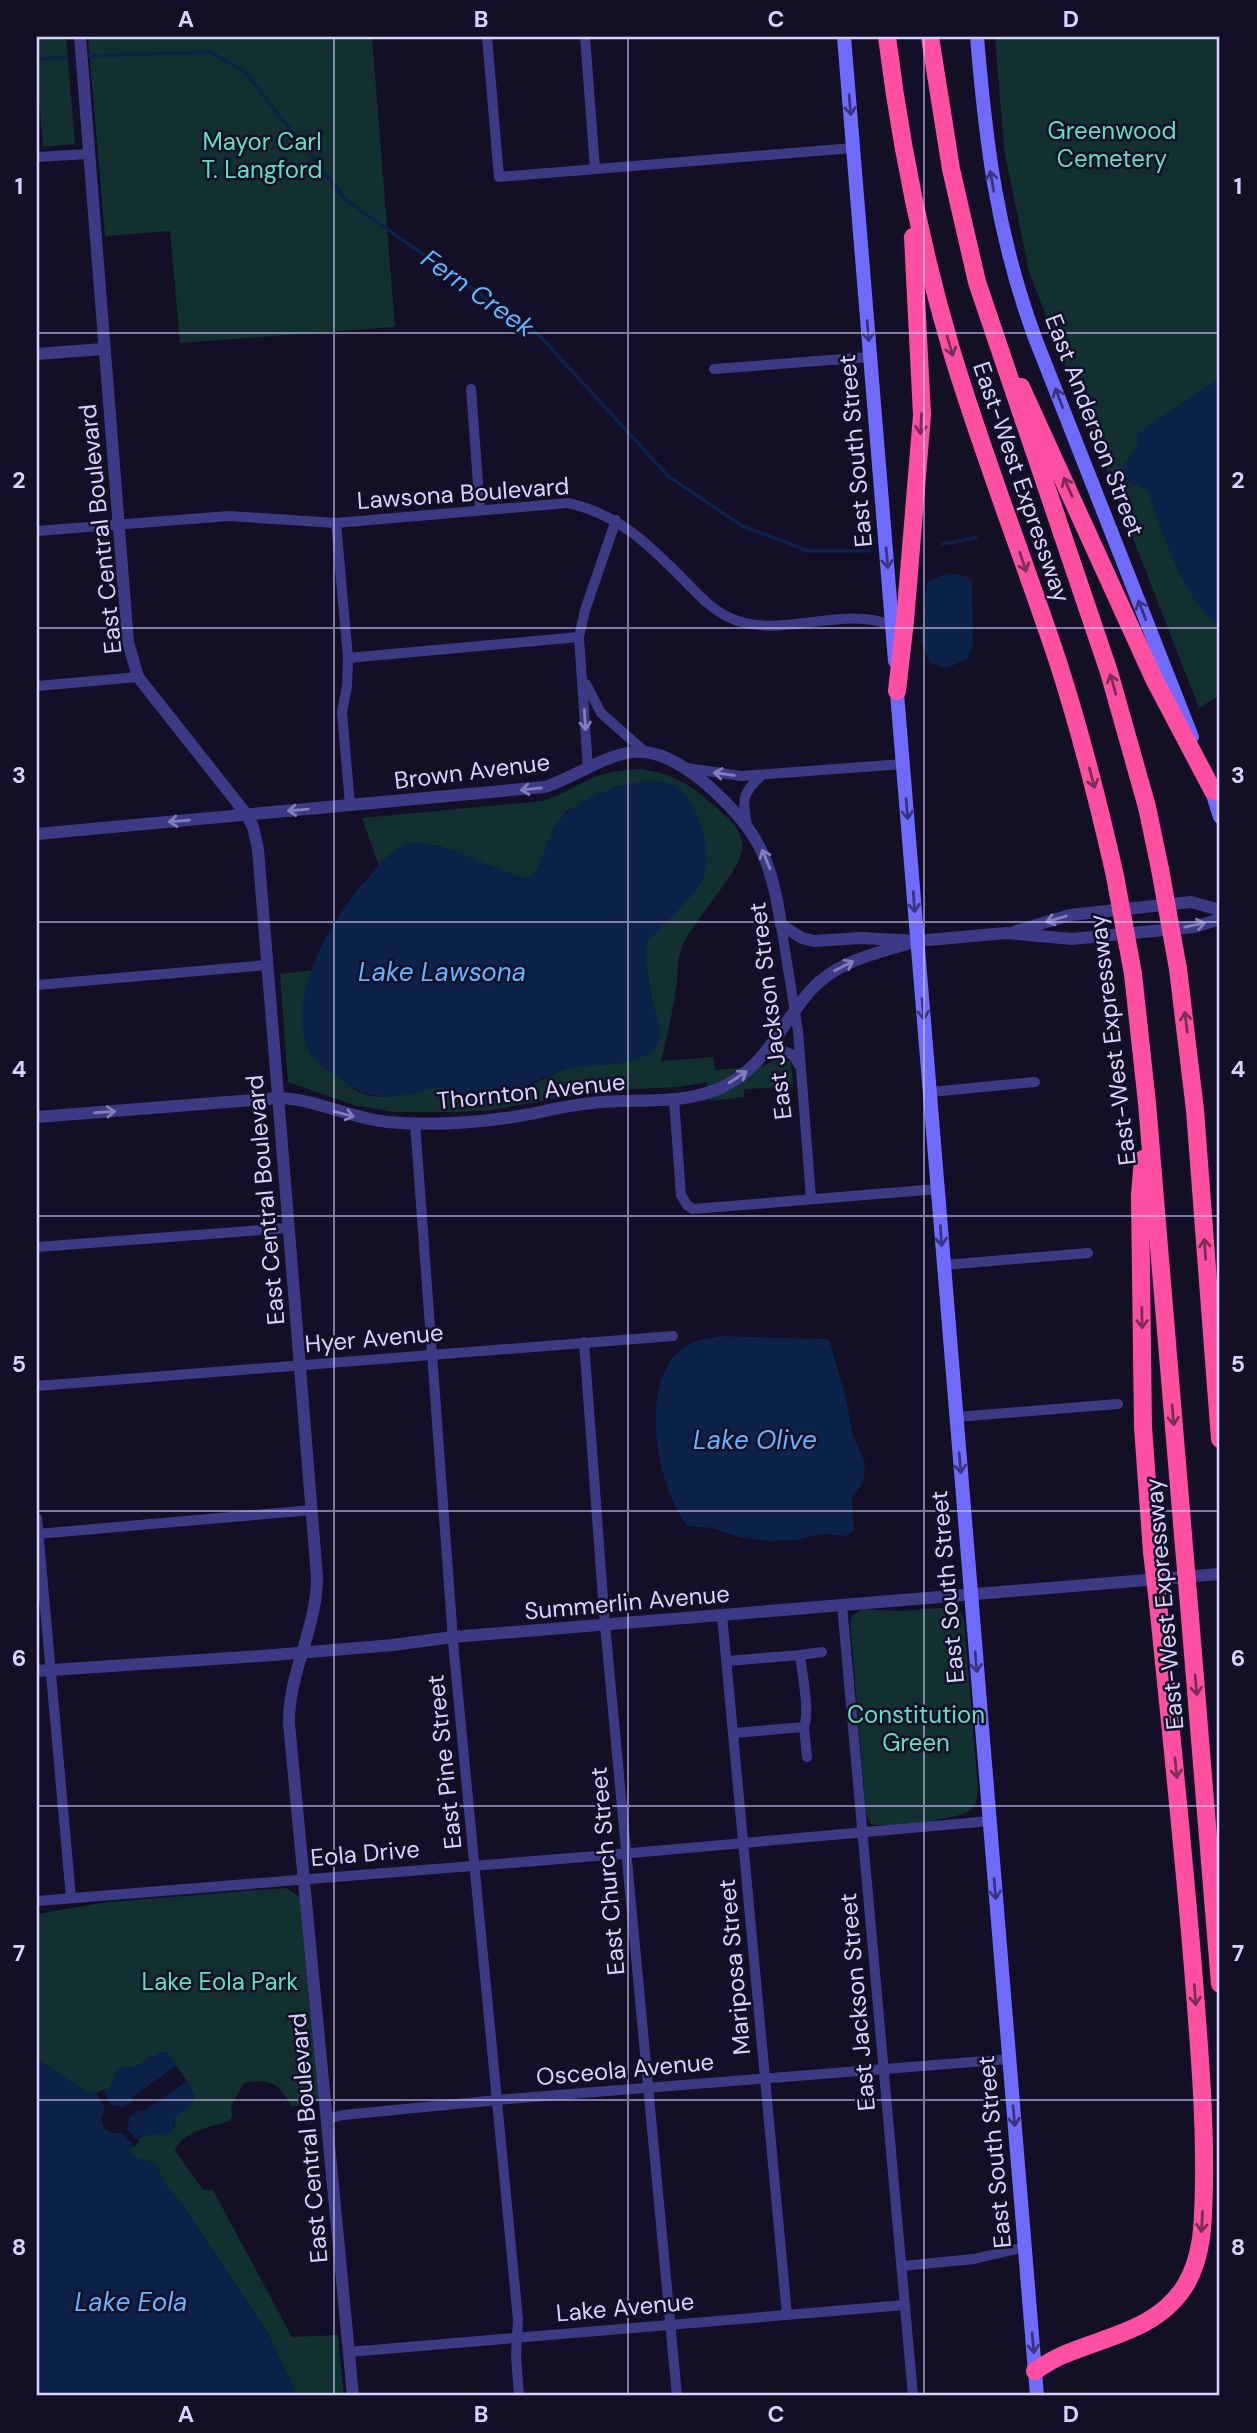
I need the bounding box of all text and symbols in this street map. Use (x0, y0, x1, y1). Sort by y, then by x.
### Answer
text: A (178, 4, 194, 34)
text: B (474, 4, 488, 34)
text: C (768, 4, 784, 34)
text: D (1063, 4, 1079, 34)
one-way arrow (843, 93, 856, 116)
park label: Greenwood Cemetery (1047, 115, 1177, 174)
park label: Mayor Carl T. Langford (202, 126, 322, 185)
one-way arrow (985, 170, 998, 193)
text: 1 (15, 171, 23, 201)
text: 1 (1234, 171, 1242, 201)
water label: Fern Creek (415, 242, 542, 345)
street label: East Anderson Street (1038, 309, 1152, 541)
one-way arrow (862, 320, 875, 342)
one-way arrow (945, 335, 958, 357)
street label: East South Street (831, 353, 879, 549)
street label: East-West Expressway (966, 358, 1078, 606)
one-way arrow (1052, 387, 1065, 409)
street label: East Central Boulevard (71, 402, 129, 656)
one-way arrow (914, 412, 927, 435)
text: 2 (12, 465, 26, 495)
text: 2 (1231, 465, 1245, 495)
street label: Lawsona Boulevard (356, 470, 570, 516)
one-way arrow (1061, 476, 1074, 498)
one-way arrow (881, 546, 894, 569)
one-way arrow (1018, 550, 1030, 572)
one-way arrow (1135, 599, 1148, 621)
one-way arrow (1105, 674, 1118, 696)
one-way arrow (579, 709, 592, 732)
street label: Brown Avenue (392, 746, 552, 796)
text: 3 (12, 760, 26, 790)
text: 3 (1231, 760, 1245, 790)
one-way arrow (1086, 767, 1099, 789)
one-way arrow (713, 768, 736, 781)
one-way arrow (520, 782, 543, 795)
one-way arrow (901, 798, 914, 820)
one-way arrow (287, 804, 310, 817)
one-way arrow (168, 815, 191, 828)
one-way arrow (758, 849, 771, 870)
one-way arrow (908, 890, 921, 912)
street label: East Jackson Street (741, 901, 799, 1121)
street label: East-West Expressway (1081, 913, 1143, 1167)
one-way arrow (1045, 914, 1067, 927)
one-way arrow (1184, 918, 1206, 931)
water label: Lake Lawsona (358, 955, 526, 989)
one-way arrow (833, 959, 854, 973)
one-way arrow (917, 997, 930, 1020)
one-way arrow (1179, 1011, 1192, 1034)
text: 4 (12, 1054, 27, 1084)
text: 4 (1231, 1054, 1246, 1084)
street label: Thornton Avenue (435, 1066, 627, 1116)
one-way arrow (727, 1070, 747, 1084)
street label: East Central Boulevard (239, 1074, 291, 1326)
one-way arrow (93, 1105, 116, 1118)
one-way arrow (333, 1108, 355, 1121)
one-way arrow (935, 1224, 948, 1247)
one-way arrow (1198, 1238, 1211, 1260)
one-way arrow (1135, 1306, 1149, 1329)
street label: Hyer Avenue (303, 1317, 445, 1359)
text: 5 (12, 1349, 26, 1379)
text: 5 (1231, 1349, 1245, 1379)
one-way arrow (1167, 1403, 1180, 1426)
water label: Lake Olive (693, 1423, 817, 1457)
one-way arrow (954, 1451, 967, 1473)
street label: East-West Expressway (1138, 1477, 1190, 1731)
street label: East South Street (923, 1489, 971, 1685)
street label: Summerlin Avenue (523, 1578, 731, 1626)
text: 6 (12, 1643, 26, 1673)
text: 6 (1231, 1643, 1245, 1673)
one-way arrow (970, 1651, 983, 1673)
street label: East Pine Street (419, 1673, 469, 1851)
one-way arrow (1190, 1673, 1203, 1696)
park label: Constitution Green (847, 1699, 985, 1758)
one-way arrow (1170, 1756, 1183, 1779)
street label: East Church Street (582, 1766, 632, 1976)
street label: Eola Drive (309, 1833, 421, 1873)
one-way arrow (989, 1877, 1002, 1900)
street label: Mariposa Street (711, 1878, 757, 2056)
street label: East Jackson Street (832, 1892, 882, 2112)
text: 7 (13, 1938, 25, 1968)
text: 7 (1232, 1938, 1244, 1968)
park label: Lake Eola Park (142, 1966, 298, 1997)
one-way arrow (1189, 1983, 1202, 2006)
street label: East Central Boulevard (282, 2012, 334, 2264)
street label: Osceola Avenue (535, 2046, 715, 2092)
street label: East South Street (970, 2054, 1018, 2250)
one-way arrow (1008, 2104, 1021, 2127)
one-way arrow (1196, 2210, 1209, 2233)
text: 8 (12, 2232, 26, 2262)
text: 8 (1231, 2232, 1245, 2262)
water label: Lake Eola (75, 2285, 187, 2319)
street label: Lake Avenue (555, 2286, 695, 2328)
one-way arrow (1027, 2331, 1040, 2353)
text: A (178, 2399, 194, 2429)
text: B (474, 2399, 488, 2429)
text: C (768, 2399, 784, 2429)
text: D (1063, 2399, 1079, 2429)

